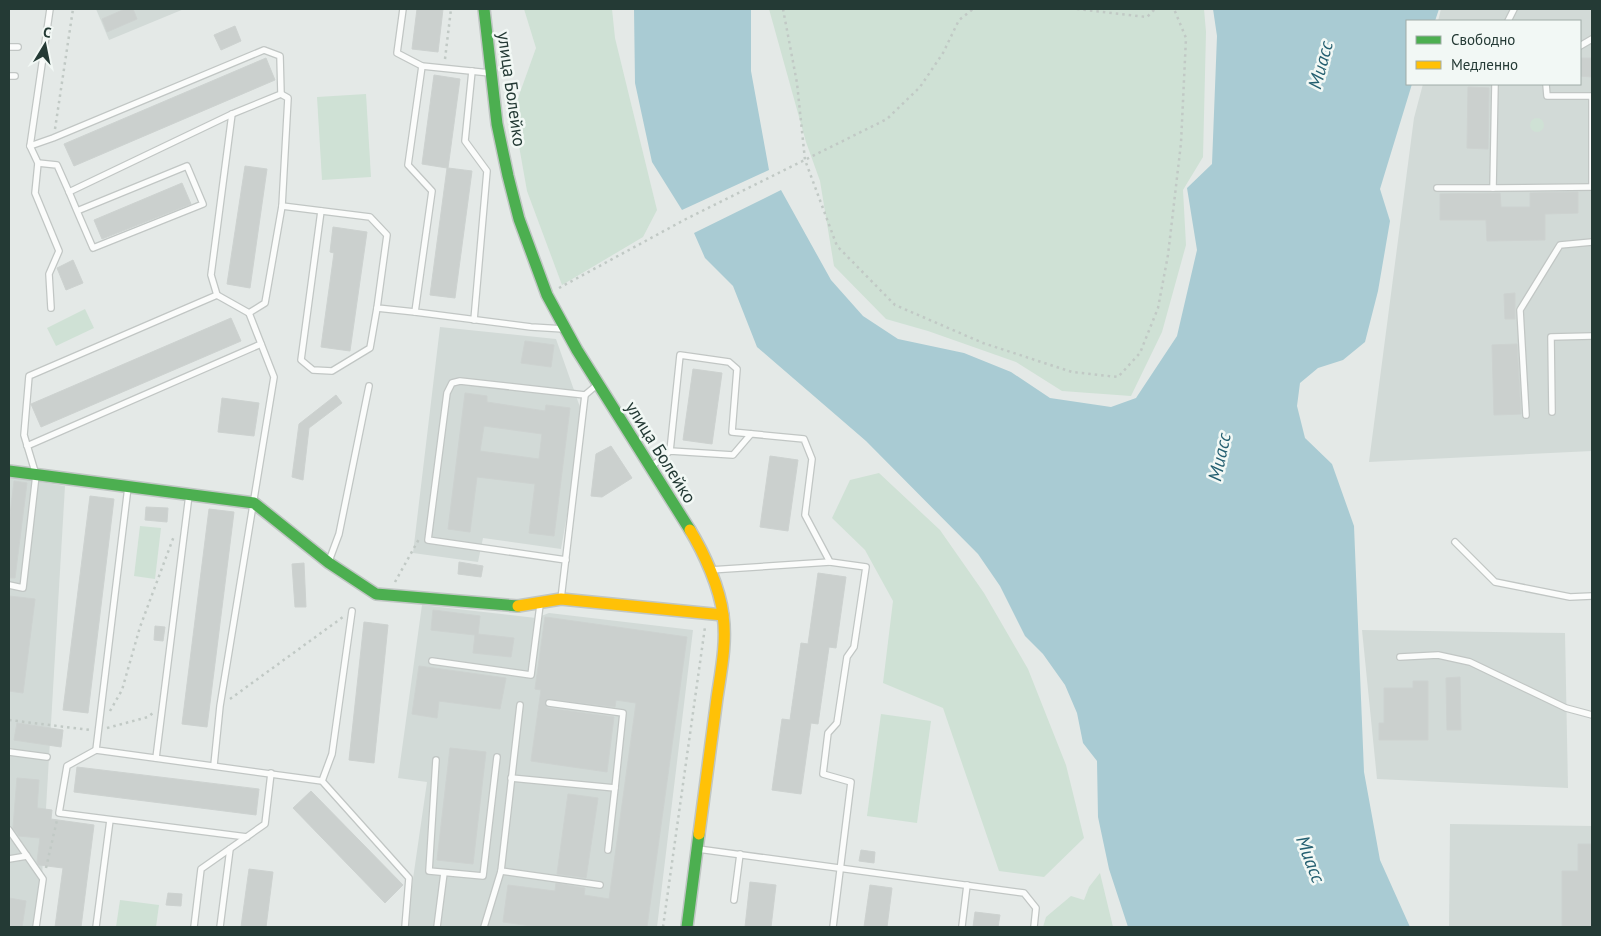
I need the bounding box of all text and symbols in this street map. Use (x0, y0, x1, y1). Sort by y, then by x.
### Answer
north arrow (20, 20, 70, 70)
legend (1406, 20, 1581, 85)
text: С (42, 23, 53, 42)
street label: улица Болейко (493, 30, 531, 148)
text: Свободно (1451, 30, 1515, 49)
water label: Миасс (1302, 37, 1338, 92)
text: Медленно (1451, 55, 1518, 74)
street label: улица Болейко (620, 397, 702, 507)
water label: Миасс (1202, 430, 1236, 483)
water label: Миасс (1291, 832, 1331, 887)

